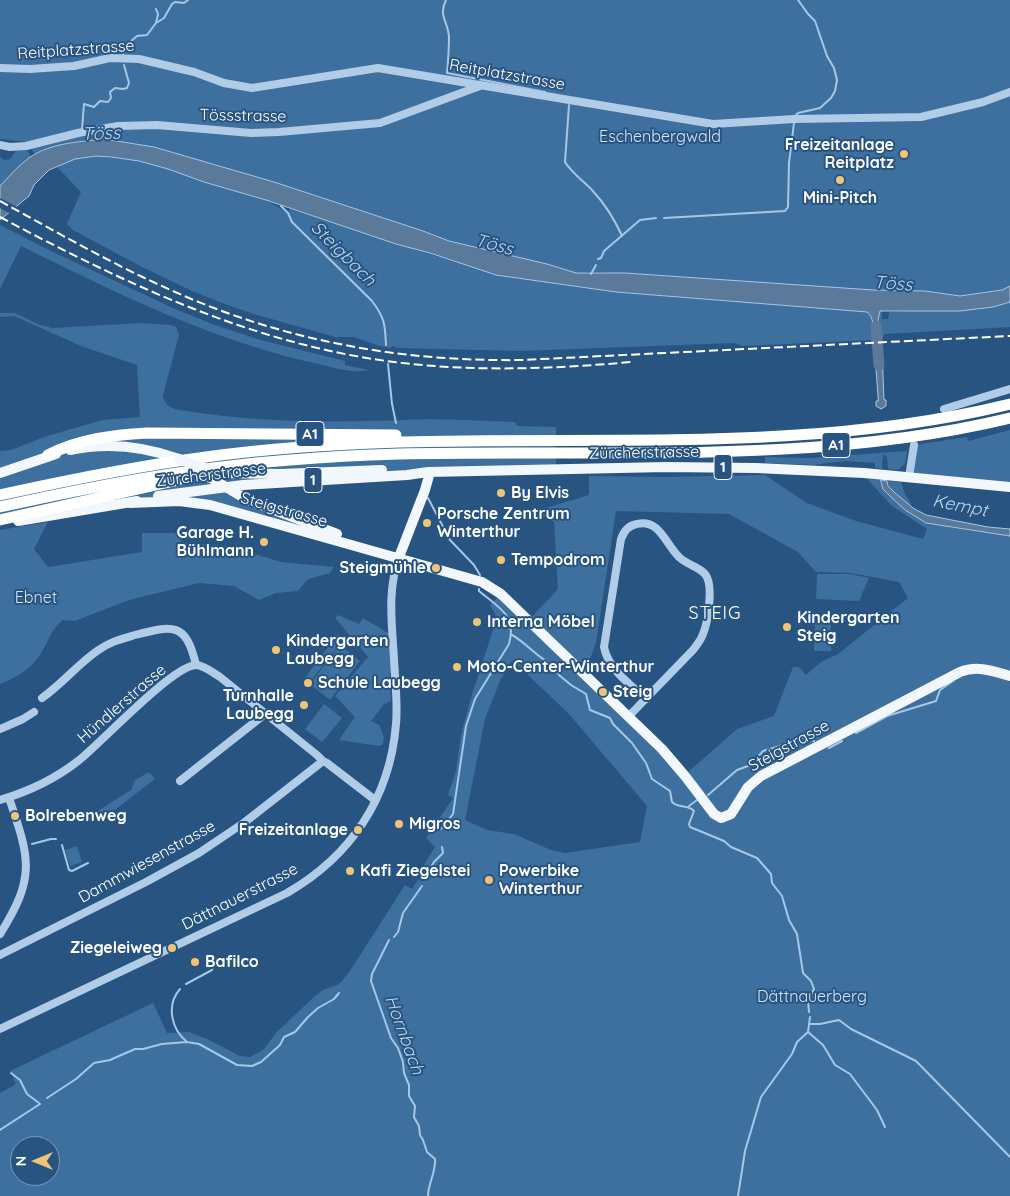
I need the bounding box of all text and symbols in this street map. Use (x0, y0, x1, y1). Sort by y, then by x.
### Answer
street label: Reitplatzstrasse (17, 36, 135, 64)
street label: Reitplatzstrasse (448, 55, 566, 95)
street label: Tössstrasse (199, 106, 287, 126)
water label: Töss (81, 123, 121, 145)
park label: Eschenbergwald (599, 127, 721, 147)
place label: Freizeitanlage Reitplatz (785, 135, 894, 173)
marker: Freizeitanlage Reitplatz (898, 148, 910, 160)
marker: Mini-Pitch (834, 174, 846, 186)
place label: Mini-Pitch (803, 188, 877, 208)
water label: Steigbach (306, 217, 380, 291)
water label: Töss (473, 230, 515, 260)
water label: Töss (873, 272, 913, 296)
road number: A1 (296, 422, 324, 446)
road number: A1 (822, 432, 850, 458)
street label: Zürcherstrasse (589, 442, 699, 464)
road number: 1 (714, 454, 732, 480)
street label: Zürcherstrasse (155, 459, 267, 491)
road number: 1 (304, 468, 322, 492)
place label: By Elvis (511, 483, 569, 503)
marker: By Elvis (495, 487, 507, 499)
street label: Steigstrasse (238, 488, 330, 532)
water label: Kempt (931, 490, 989, 522)
place label: Porsche Zentrum Winterthur (437, 504, 570, 542)
marker: Porsche Zentrum Winterthur (421, 517, 433, 529)
place label: Garage H. Bühlmann (176, 523, 254, 561)
marker: Garage H. Bühlmann (258, 536, 270, 548)
place label: Tempodrom (511, 550, 605, 570)
marker: Tempodrom (495, 554, 507, 566)
place label: Steigmühle (339, 558, 426, 578)
marker: Steigmühle (430, 562, 442, 574)
park label: Ebnet (15, 588, 57, 608)
district label: STEIG (688, 603, 742, 625)
place label: Kindergarten Steig (797, 608, 900, 646)
place label: Interna Möbel (487, 612, 595, 632)
marker: Interna Möbel (471, 616, 483, 628)
marker: Kindergarten Steig (781, 621, 793, 633)
place label: Kindergarten Laubegg (286, 631, 389, 669)
marker: Kindergarten Laubegg (270, 644, 282, 656)
place label: Moto-Center-Winterthur (467, 657, 655, 677)
street label: Hündlerstrasse (74, 660, 170, 748)
marker: Moto-Center-Winterthur (451, 661, 463, 673)
place label: Schule Laubegg (318, 673, 441, 693)
marker: Schule Laubegg (302, 677, 314, 689)
place label: Steig (613, 682, 652, 702)
place label: Turnhalle Laubegg (223, 686, 294, 724)
marker: Steig (597, 686, 609, 698)
marker: Turnhalle Laubegg (298, 699, 310, 711)
street label: Steigstrasse (745, 716, 833, 776)
place label: Bolrebenweg (25, 806, 127, 826)
marker: Bolrebenweg (9, 810, 21, 822)
place label: Migros (409, 814, 460, 834)
street label: Dammwiesenstrasse (75, 816, 219, 908)
marker: Migros (393, 818, 405, 830)
place label: Freizeitanlage (239, 820, 348, 840)
marker: Freizeitanlage (352, 824, 364, 836)
street label: Dättnauerstrasse (179, 859, 301, 935)
place label: Kafi Ziegelstei (360, 861, 470, 881)
place label: Powerbike Winterthur (499, 861, 583, 899)
marker: Kafi Ziegelstei (344, 865, 356, 877)
marker: Powerbike Winterthur (483, 874, 495, 886)
place label: Ziegeleiweg (70, 938, 162, 958)
marker: Ziegeleiweg (166, 942, 178, 954)
place label: Bafilco (205, 952, 259, 972)
marker: Bafilco (189, 956, 201, 968)
park label: Dättnauerberg (757, 987, 867, 1007)
water label: Hornbach (380, 993, 428, 1077)
north arrow (10, 1136, 60, 1186)
text: N (12, 1156, 30, 1166)

